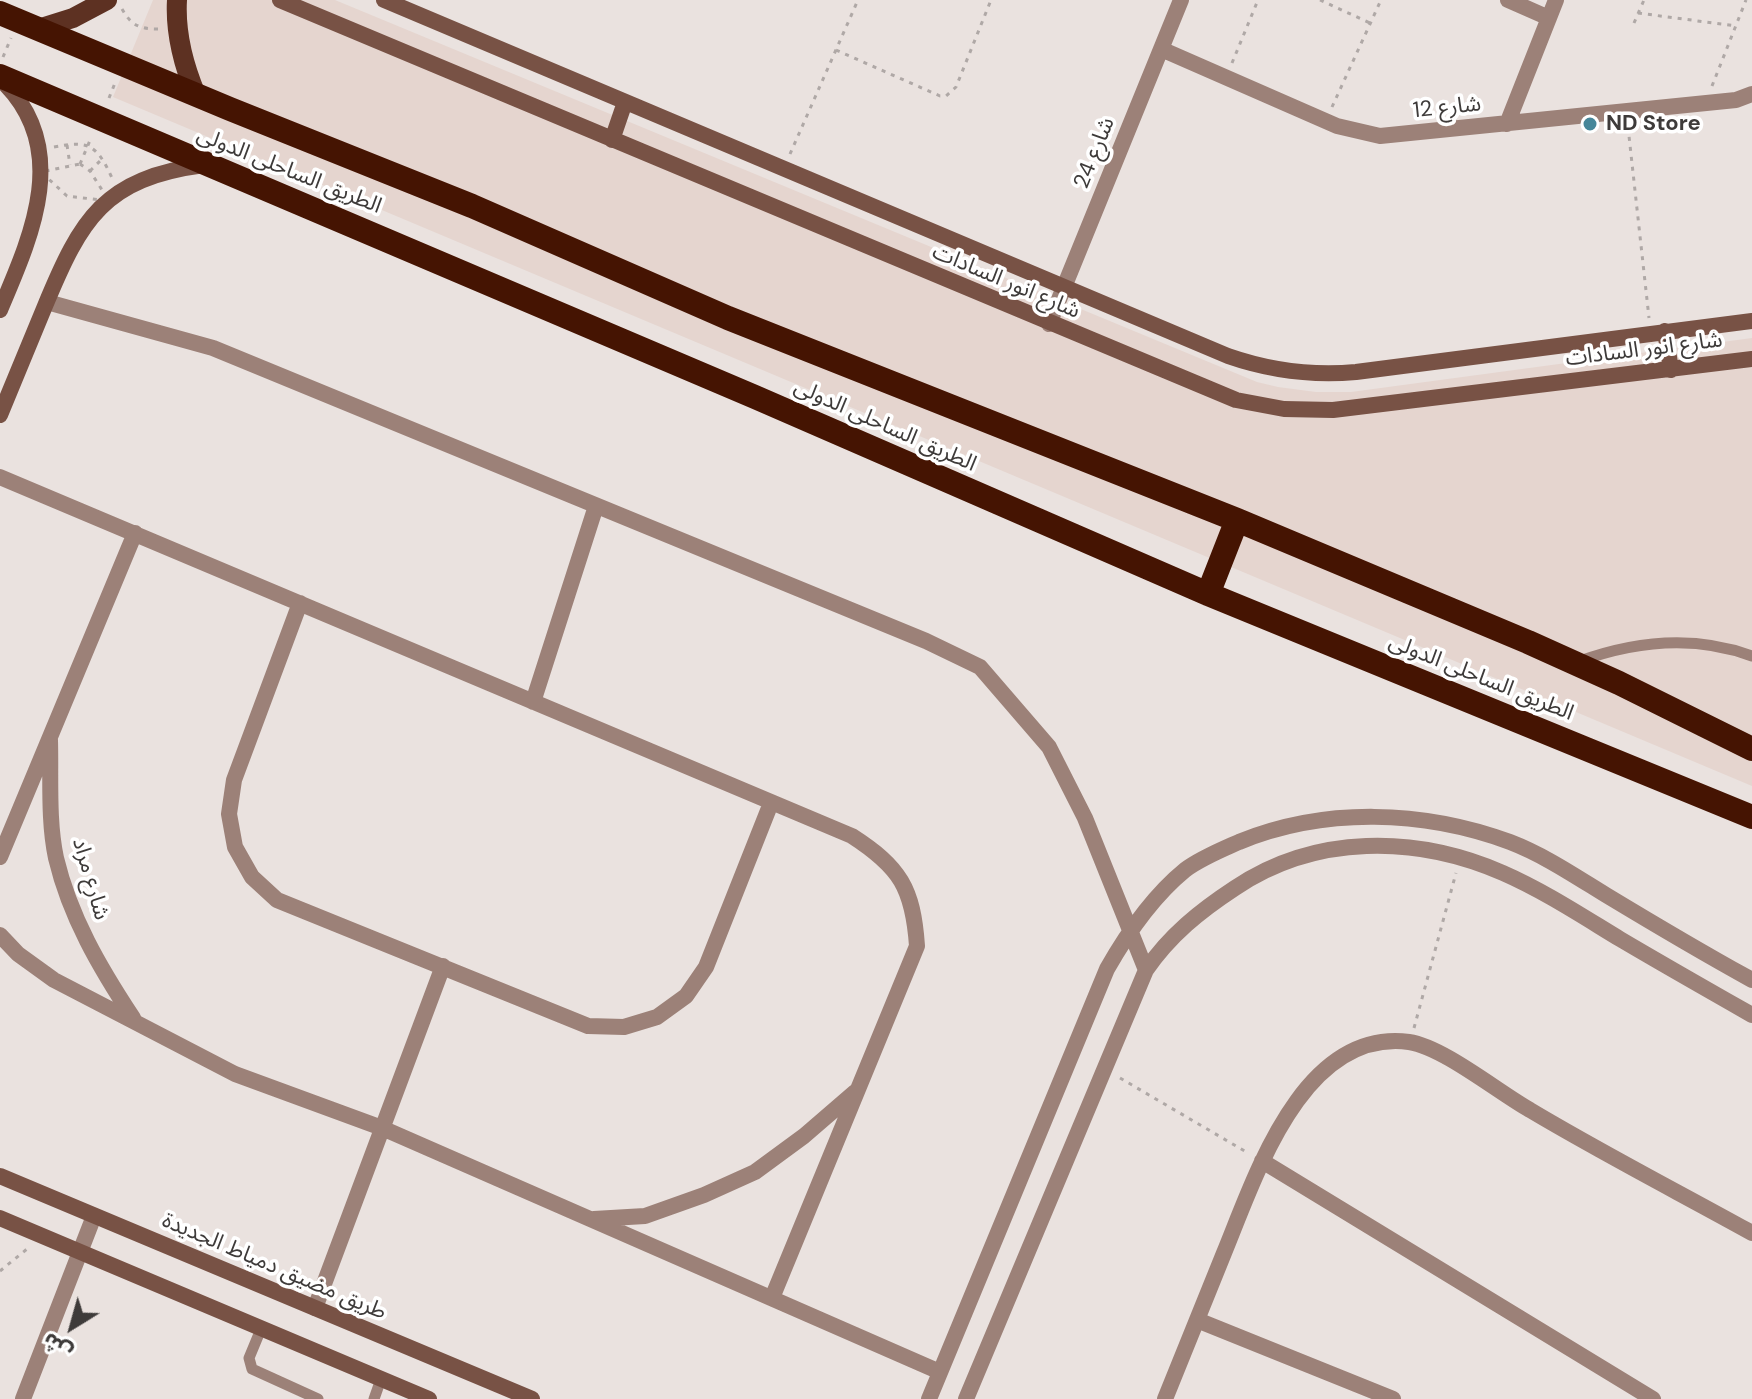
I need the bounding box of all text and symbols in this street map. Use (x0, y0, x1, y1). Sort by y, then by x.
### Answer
street label: شارع 12 (1412, 91, 1482, 125)
place label: ND Store (1606, 111, 1701, 137)
street label: شارع 24 (1069, 114, 1121, 192)
marker: ND Store (1581, 115, 1599, 133)
street label: الطريق الساحلى الدولى (193, 122, 385, 220)
street label: شارع انور السادات (928, 239, 1084, 325)
street label: شارع انور السادات (1564, 327, 1724, 373)
street label: الطريق الساحلى الدولى (790, 374, 980, 478)
street label: الطريق الساحلى الدولى (1385, 629, 1577, 727)
street label: شارع مراد (66, 835, 114, 923)
street label: طريق مضيق دمياط الجديدة (158, 1208, 390, 1326)
north arrow (32, 1287, 112, 1367)
text: ش (36, 1326, 78, 1367)

